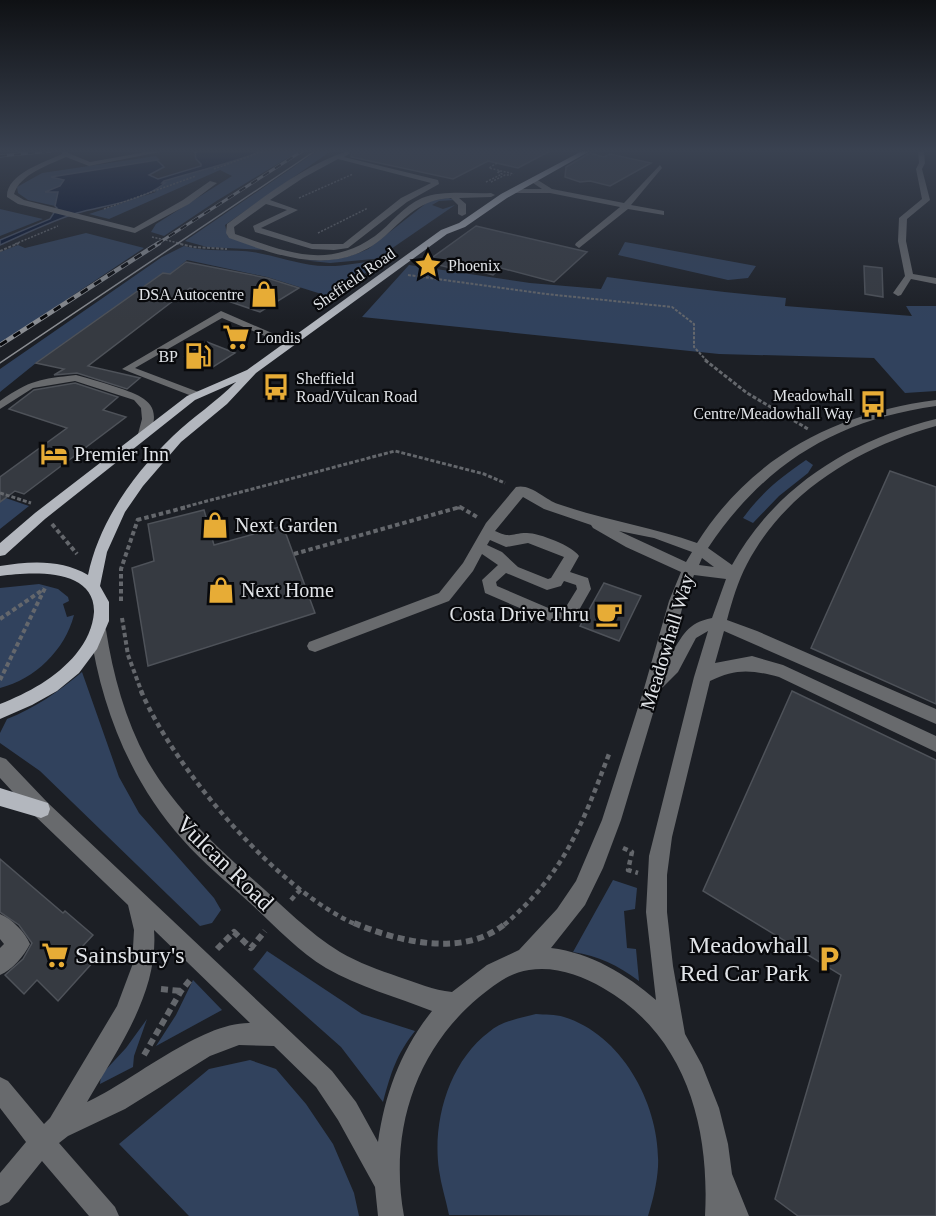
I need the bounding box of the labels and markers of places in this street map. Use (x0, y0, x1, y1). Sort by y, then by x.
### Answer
place icon: Phoenix (413, 250, 443, 280)
place label: Phoenix (448, 257, 500, 274)
shop icon: DSA Autocentre (249, 279, 279, 309)
place label: DSA Autocentre (139, 286, 244, 303)
supermarket icon: Londis (221, 322, 251, 352)
place label: Londis (256, 329, 300, 346)
fuel station icon: BP (183, 341, 213, 371)
place label: BP (158, 348, 178, 365)
place label: Sheffield Road/Vulcan Road (296, 370, 417, 405)
bus stop icon: Sheffield Road/Vulcan Road (261, 372, 291, 402)
place label: Meadowhall Centre/Meadowhall Way (693, 387, 854, 423)
bus stop icon: Meadowhall Centre/Meadowhall Way (858, 389, 888, 419)
hotel icon: Premier Inn (39, 439, 69, 469)
place label: Premier Inn (74, 443, 169, 465)
shop icon: Next Garden (200, 510, 230, 540)
place label: Next Garden (235, 514, 338, 536)
shop icon: Next Home (206, 575, 236, 605)
place label: Next Home (241, 579, 334, 601)
cafe icon: Costa Drive Thru (594, 599, 624, 629)
place label: Costa Drive Thru (449, 603, 589, 625)
place label: Meadowhall Red Car Park (680, 932, 809, 986)
supermarket icon: Sainsbury's (40, 940, 70, 970)
place label: Sainsbury's (75, 942, 185, 968)
parking icon: Meadowhall Red Car Park (814, 944, 844, 974)

